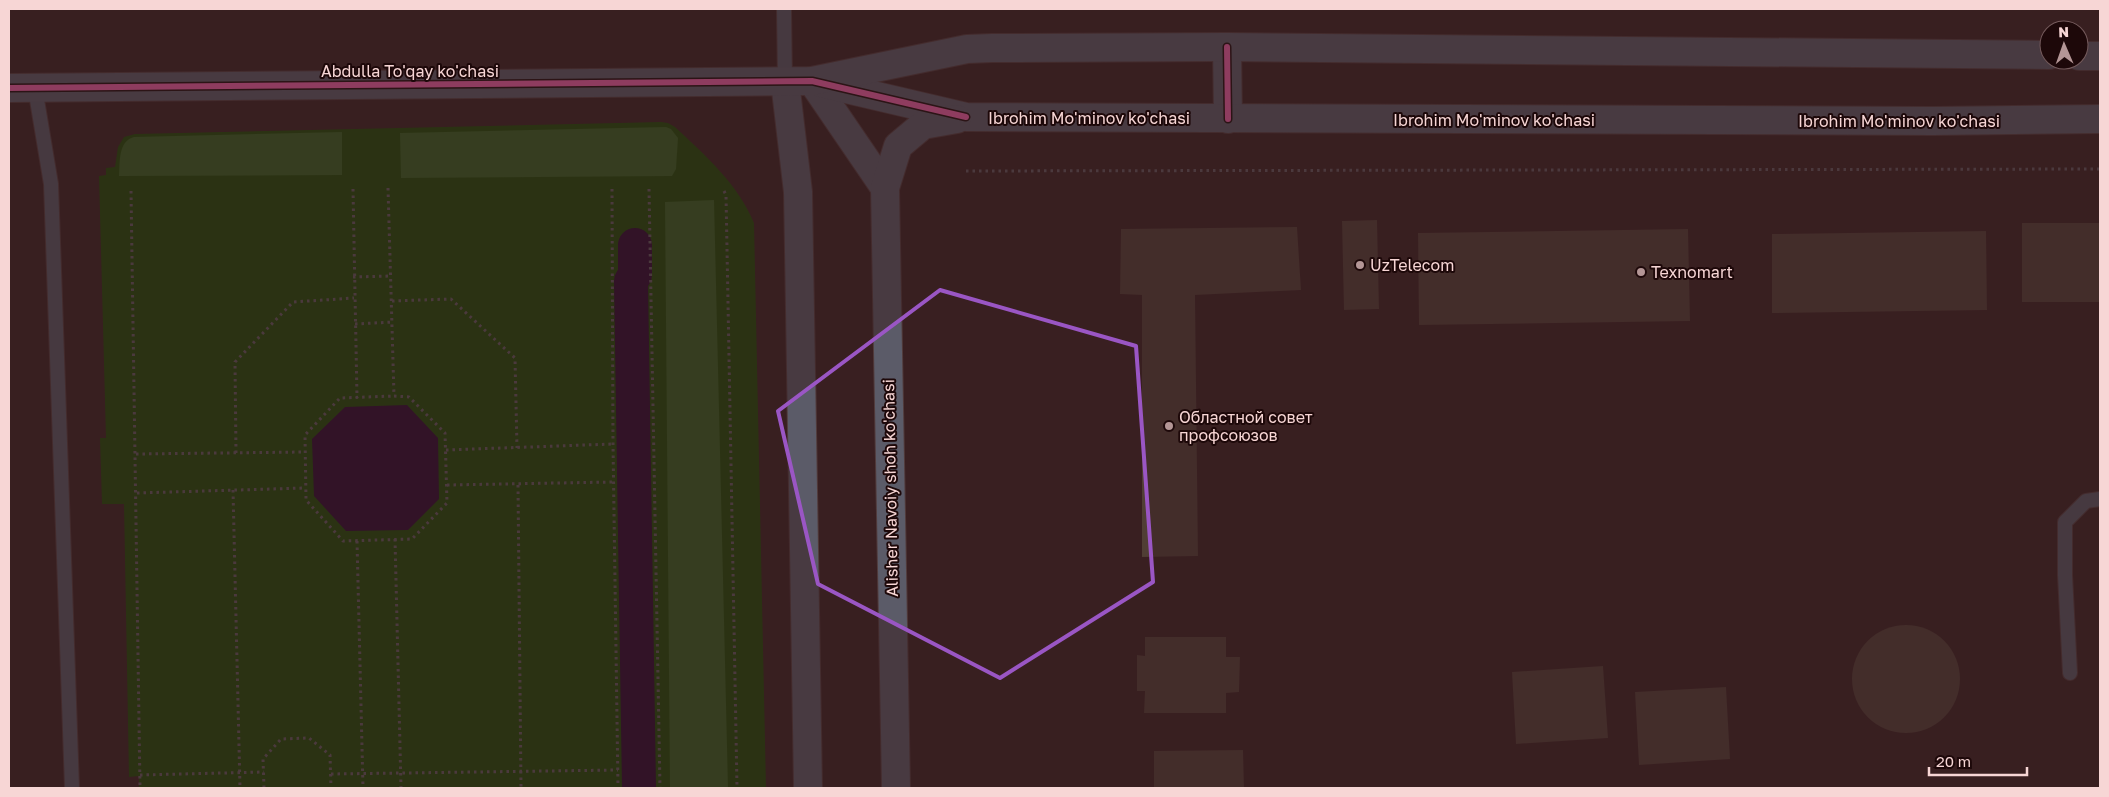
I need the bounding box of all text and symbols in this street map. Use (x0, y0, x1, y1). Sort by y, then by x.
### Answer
north arrow (2039, 20, 2089, 70)
text: N (2058, 23, 2069, 40)
street label: Abdulla To'qay ko'chasi (321, 61, 499, 81)
street label: Ibrohim Mo'minov ko'chasi (988, 108, 1190, 128)
street label: Ibrohim Mo'minov ko'chasi (1393, 110, 1595, 130)
street label: Ibrohim Mo'minov ko'chasi (1798, 111, 2000, 131)
place label: UzTelecom (1370, 255, 1454, 275)
marker: UzTelecom (1354, 259, 1366, 271)
place label: Texnomart (1651, 262, 1733, 282)
marker: Texnomart (1635, 266, 1647, 278)
street label: Alisher Navoiy shoh ko'chasi (878, 379, 902, 597)
place label: Областной совет профсоюзов (1179, 407, 1313, 445)
marker: Областной совет профсоюзов (1163, 420, 1175, 432)
scale bar (1929, 744, 2026, 776)
text: 20 m (1936, 752, 1971, 770)

